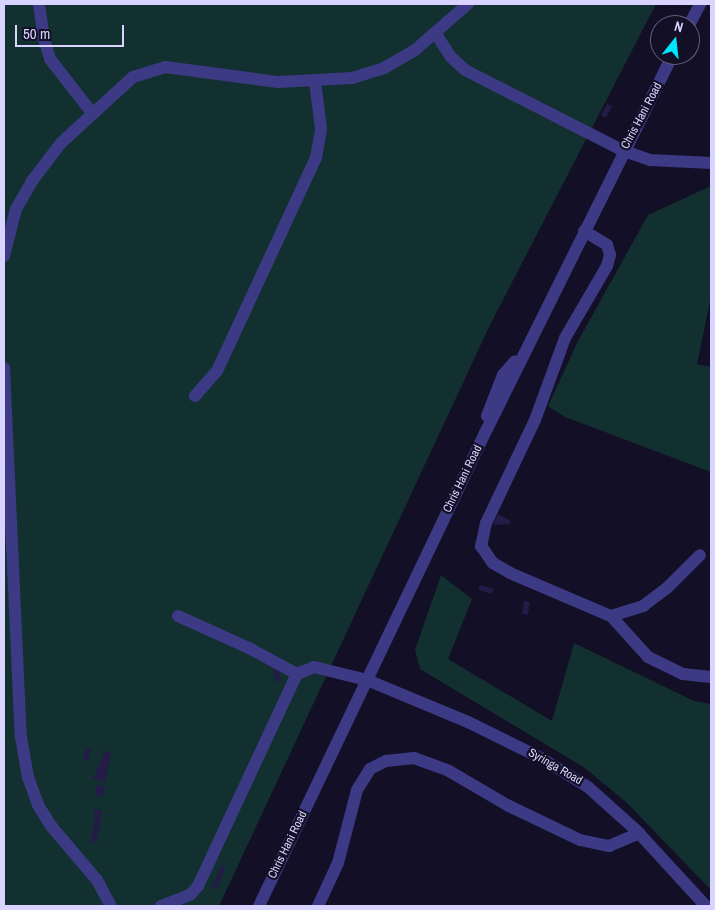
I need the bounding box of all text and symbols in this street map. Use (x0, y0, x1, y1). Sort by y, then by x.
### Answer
scale bar (18, 15, 126, 47)
north arrow (650, 15, 700, 65)
text: N (672, 17, 685, 36)
text: 50 m (23, 23, 50, 44)
street label: Chris Hani Road (618, 80, 666, 152)
street label: Chris Hani Road (440, 443, 486, 515)
street label: Syringa Road (525, 746, 585, 788)
street label: Chris Hani Road (265, 809, 311, 881)

